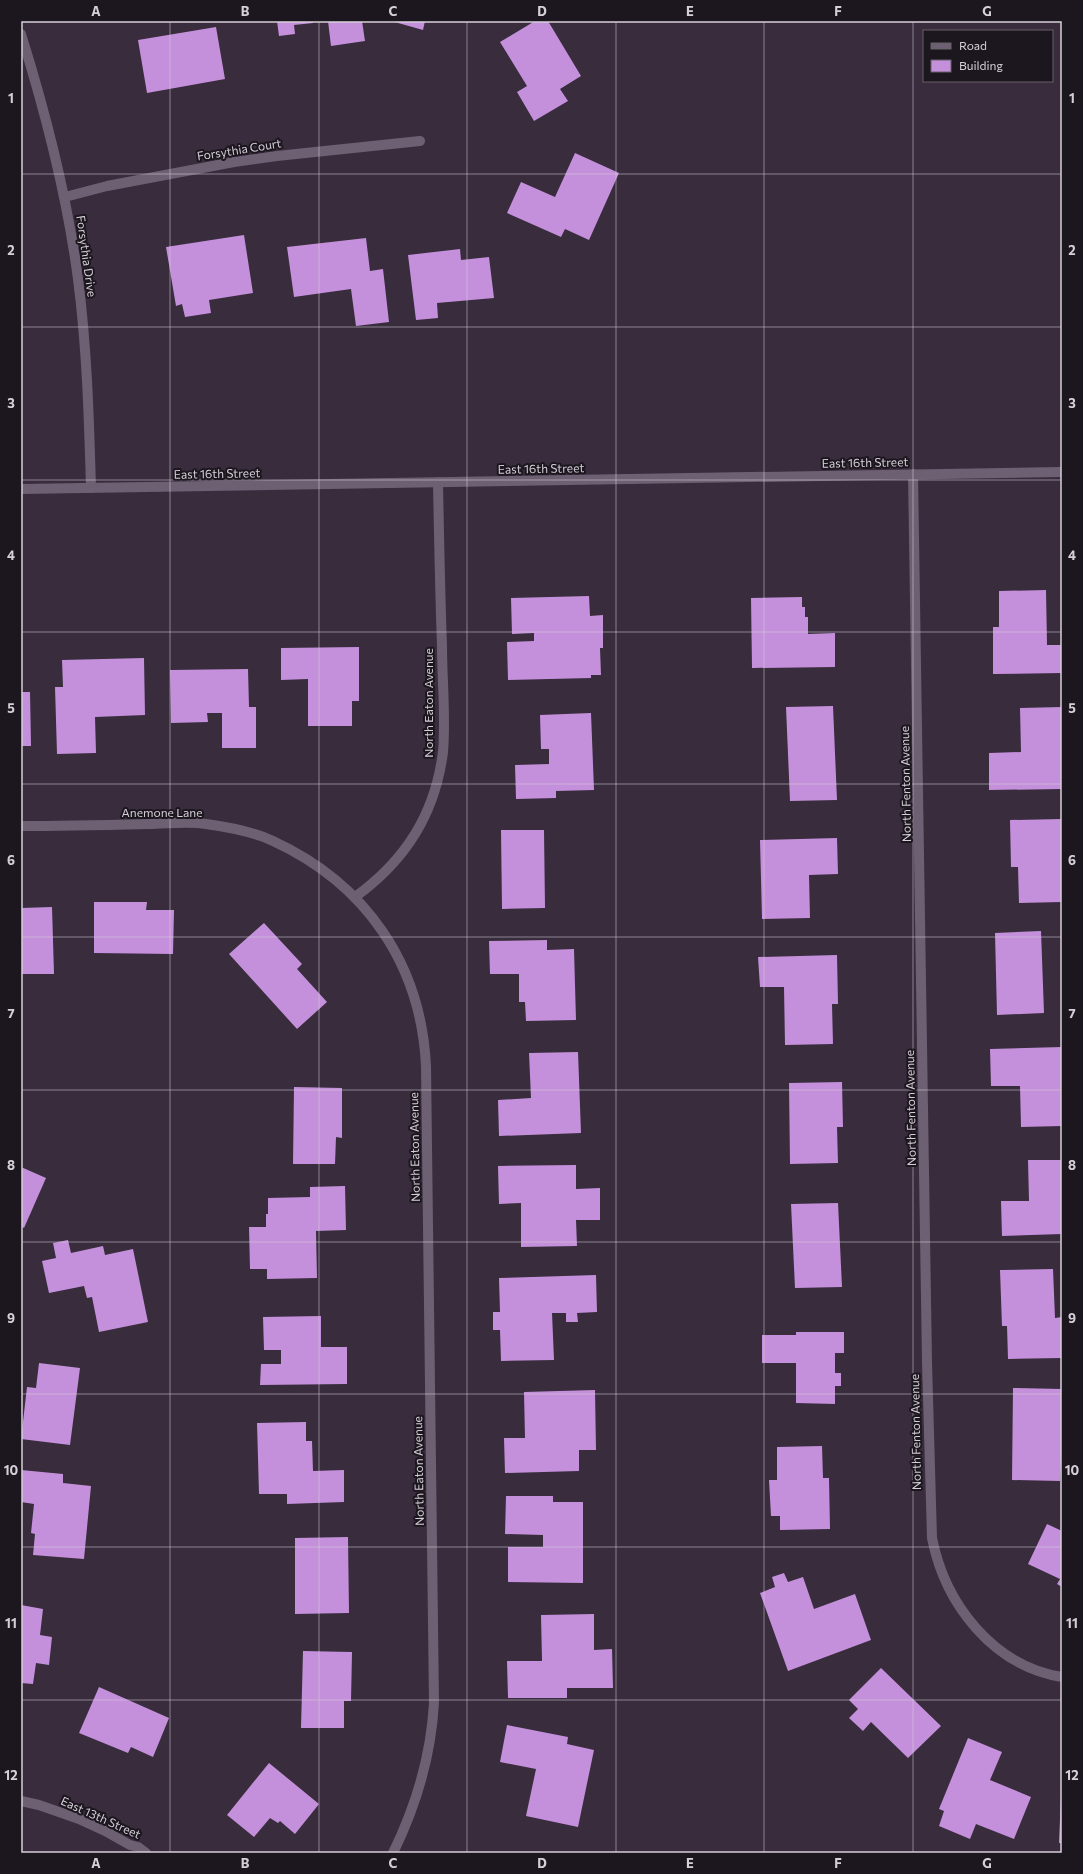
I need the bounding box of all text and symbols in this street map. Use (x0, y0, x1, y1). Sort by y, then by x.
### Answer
text: A (91, 3, 101, 19)
text: B (241, 3, 250, 19)
text: C (389, 3, 398, 19)
text: D (537, 3, 547, 19)
text: E (686, 3, 694, 19)
text: F (834, 3, 842, 19)
text: G (982, 3, 992, 19)
legend (923, 30, 1053, 82)
text: Road (959, 38, 987, 52)
text: Building (959, 58, 1003, 72)
text: 1 (8, 90, 14, 106)
text: 1 (1069, 90, 1075, 106)
street label: Forsythia Court (196, 135, 282, 163)
street label: Forsythia Drive (74, 214, 100, 298)
text: 2 (7, 242, 15, 258)
text: 2 (1068, 242, 1076, 258)
text: 3 (7, 395, 15, 411)
text: 3 (1068, 395, 1076, 411)
street label: East 16th Street (822, 454, 908, 470)
street label: East 16th Street (498, 460, 584, 476)
street label: East 16th Street (174, 465, 260, 481)
text: 4 (7, 547, 15, 563)
text: 4 (1068, 547, 1076, 563)
street label: North Eaton Avenue (421, 648, 435, 758)
text: 5 (7, 700, 15, 716)
text: 5 (1068, 700, 1076, 716)
street label: North Fenton Avenue (897, 726, 913, 842)
street label: Anemone Lane (122, 805, 202, 819)
text: 6 (7, 852, 15, 868)
text: 6 (1068, 852, 1076, 868)
text: 7 (7, 1005, 15, 1021)
text: 7 (1068, 1005, 1076, 1021)
street label: North Fenton Avenue (902, 1050, 918, 1166)
street label: North Eaton Avenue (406, 1092, 422, 1202)
text: 8 (7, 1157, 15, 1173)
text: 8 (1068, 1157, 1076, 1173)
text: 9 (7, 1310, 15, 1326)
text: 9 (1068, 1310, 1076, 1326)
street label: North Fenton Avenue (907, 1374, 923, 1490)
street label: North Eaton Avenue (410, 1416, 426, 1526)
text: 10 (4, 1462, 19, 1478)
text: 10 (1065, 1462, 1080, 1478)
text: 11 (5, 1615, 17, 1631)
text: 11 (1066, 1615, 1078, 1631)
text: 12 (4, 1767, 18, 1783)
text: 12 (1065, 1767, 1079, 1783)
street label: East 13th Street (59, 1793, 143, 1841)
text: A (91, 1855, 101, 1871)
text: B (241, 1855, 250, 1871)
text: C (389, 1855, 398, 1871)
text: D (537, 1855, 547, 1871)
text: E (686, 1855, 694, 1871)
text: F (834, 1855, 842, 1871)
text: G (982, 1855, 992, 1871)

